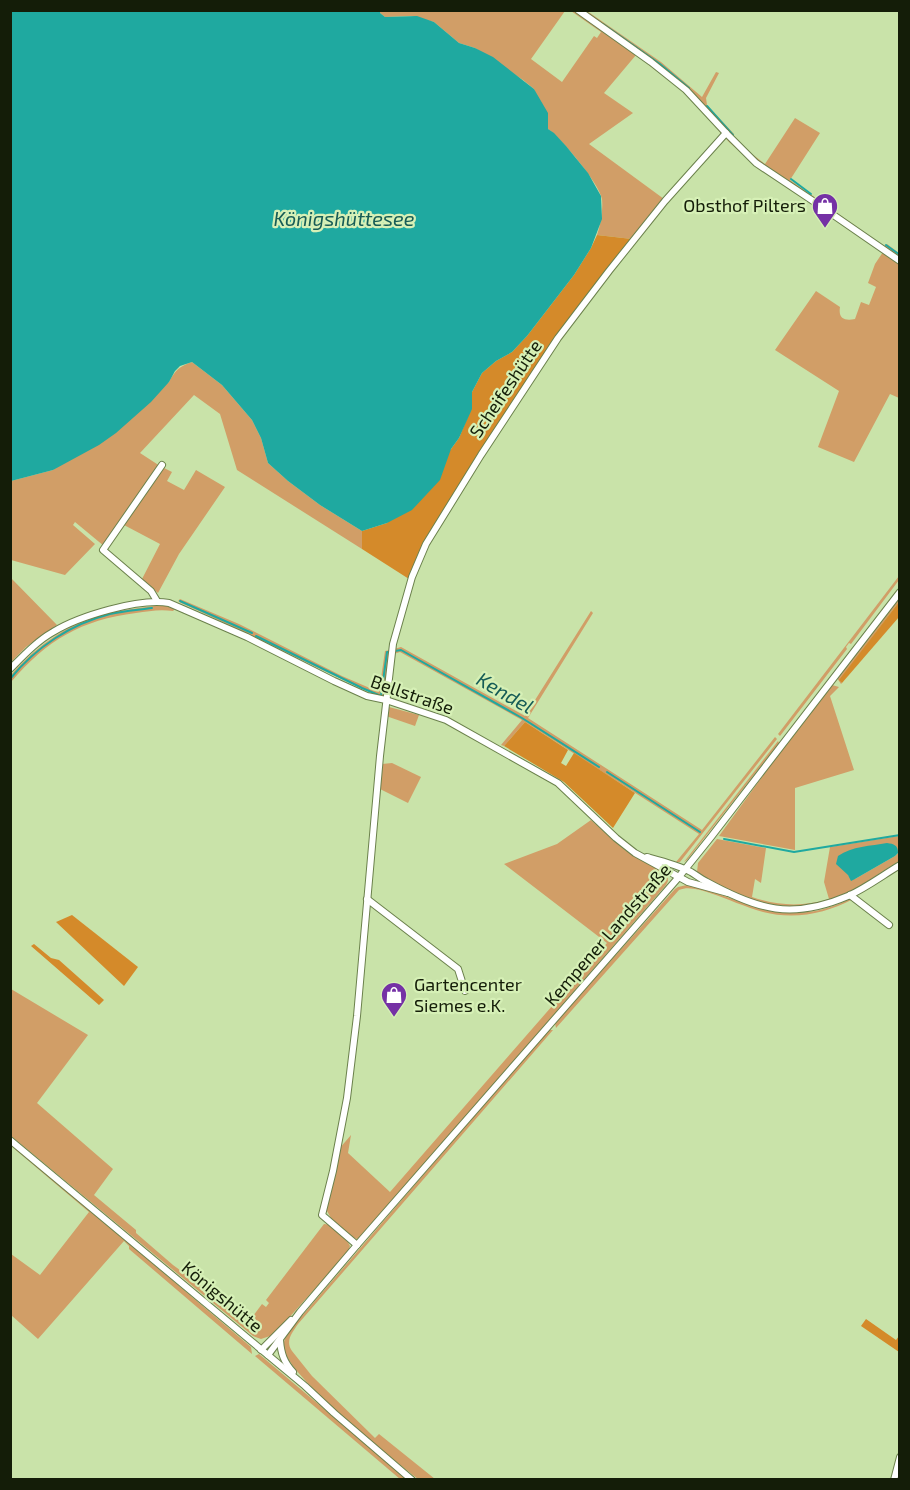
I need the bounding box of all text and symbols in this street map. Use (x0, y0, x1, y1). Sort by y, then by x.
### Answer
shop icon: Obsthof Pilters (810, 191, 840, 229)
place label: Obsthof Pilters (683, 194, 806, 216)
water label: Königshüttesee (273, 206, 415, 230)
street label: Scheifeshütte (464, 335, 546, 441)
water label: Kendel (473, 666, 538, 718)
street label: Bellstraße (368, 670, 457, 719)
street label: Kempener Landstraße (539, 859, 675, 1010)
place label: Gartencenter Siemes e.K. (414, 973, 522, 1016)
shop icon: Gartencenter Siemes e.K. (379, 980, 409, 1018)
street label: Königshütte (178, 1256, 268, 1336)

